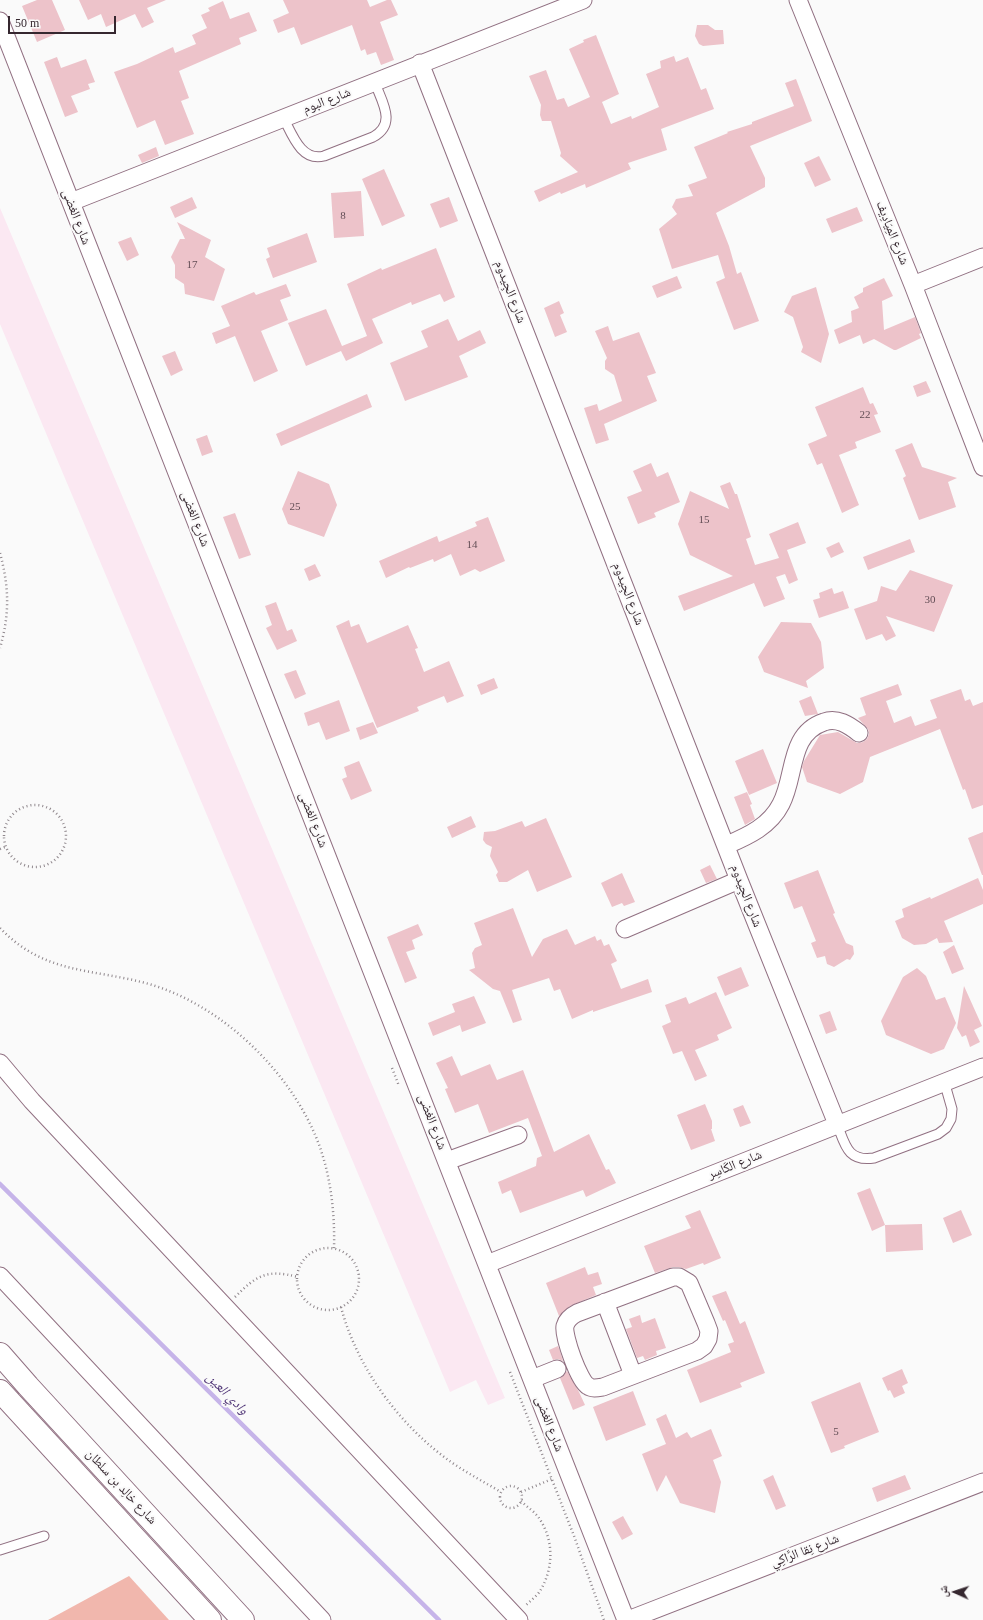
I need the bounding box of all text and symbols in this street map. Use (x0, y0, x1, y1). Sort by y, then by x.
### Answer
scale bar (10, 8, 118, 34)
text: 50 m (15, 16, 39, 30)
street label: شارع البوم (301, 85, 353, 117)
street label: شارع الغضى (58, 187, 94, 247)
street label: شارع المِيَادِيف (872, 199, 912, 267)
house number: 8 (340, 209, 346, 223)
house number: 17 (186, 258, 198, 272)
street label: شارع الجِيدوم (491, 259, 529, 325)
house number: 22 (860, 408, 870, 422)
street label: شارع الغضى (177, 489, 213, 549)
house number: 25 (290, 500, 300, 514)
house number: 15 (698, 513, 710, 527)
house number: 14 (466, 538, 478, 552)
street label: شارع الجِيدوم (609, 561, 647, 627)
house number: 30 (924, 593, 936, 607)
street label: شارع الغضى (295, 790, 331, 850)
street label: شارع الجِيدوم (727, 863, 765, 929)
street label: شارع الغضى (414, 1092, 450, 1152)
street label: شارع الكَاسِر (706, 1147, 764, 1183)
water label: وادي العين (202, 1369, 252, 1419)
street label: شارع الغضى (531, 1394, 567, 1454)
house number: 5 (833, 1425, 839, 1439)
street label: شارع خالِد بن سلطان (82, 1446, 160, 1528)
street label: شارع نِقا الرَّاكِي (769, 1531, 841, 1571)
north arrow (935, 1572, 975, 1612)
text: ش (937, 1585, 949, 1598)

